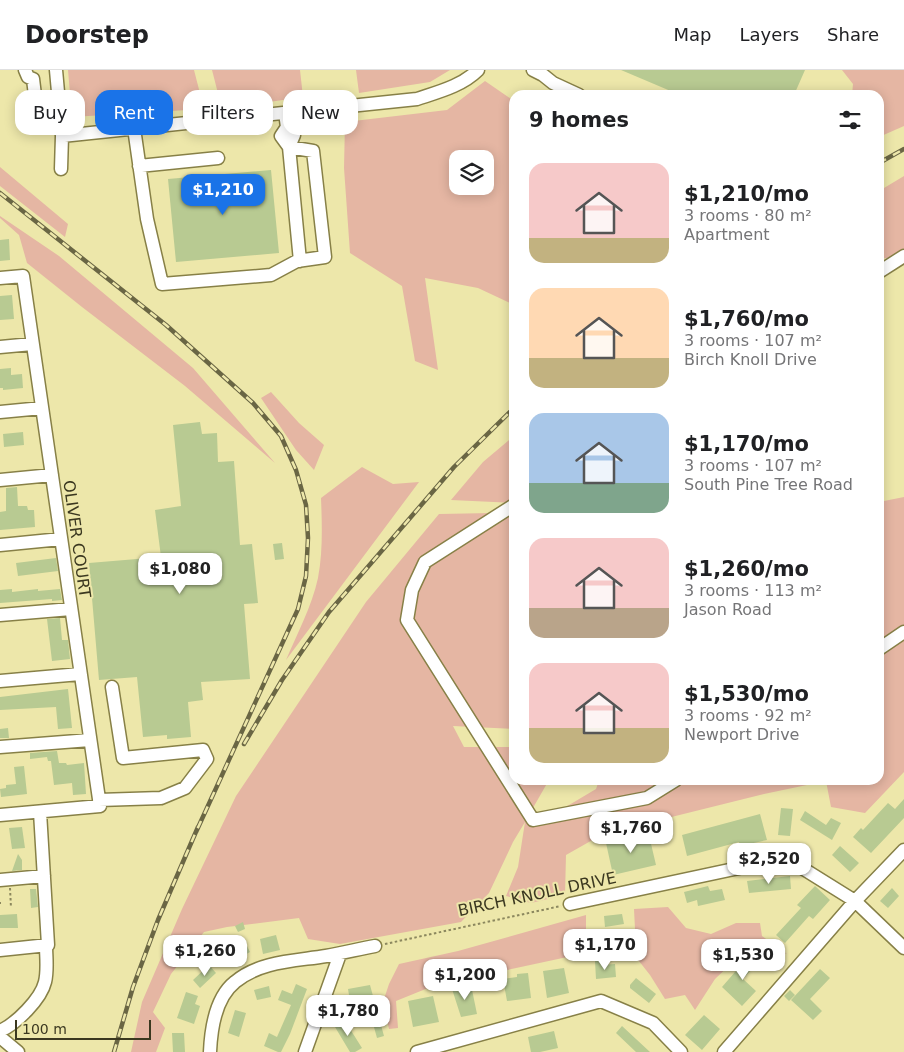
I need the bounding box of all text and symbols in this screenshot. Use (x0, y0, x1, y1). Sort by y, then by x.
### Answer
text: Doorstep (25, 21, 149, 49)
text: Map (673, 24, 711, 45)
text: Layers (739, 24, 799, 45)
text: Share (827, 24, 879, 45)
chip: Buy (15, 90, 85, 135)
chip: Rent (95, 90, 173, 135)
chip: Filters (183, 90, 273, 135)
chip: New (283, 90, 358, 135)
icon: filters (836, 106, 864, 134)
text: 9 homes (529, 108, 629, 132)
map controls (449, 150, 494, 195)
button: layers (449, 150, 494, 195)
pin: $1,210 (182, 174, 264, 216)
text: $1,210 (192, 180, 254, 199)
text: $1,210/mo (684, 182, 809, 206)
icon: home (569, 183, 629, 243)
text: 3 rooms · 80 m² (684, 206, 812, 225)
text: Apartment (684, 225, 770, 244)
text: $1,760/mo (684, 307, 809, 331)
icon: home (569, 308, 629, 368)
text: 3 rooms · 107 m² (684, 331, 822, 350)
text: Birch Knoll Drive (684, 350, 817, 369)
text: $1,170/mo (684, 432, 809, 456)
icon: home (569, 433, 629, 493)
text: 3 rooms · 107 m² (684, 456, 822, 475)
text: South Pine Tree Road (684, 475, 853, 494)
street label: OLIVER COURT (59, 479, 95, 599)
pin: $1,080 (139, 552, 221, 595)
text: $1,260/mo (684, 557, 809, 581)
icon: home (569, 558, 629, 618)
text: $1,080 (149, 559, 211, 578)
text: 3 rooms · 113 m² (684, 581, 822, 600)
text: Jason Road (684, 600, 772, 619)
text: $1,530/mo (684, 682, 809, 706)
icon: home (569, 683, 629, 743)
text: 3 rooms · 92 m² (684, 706, 812, 725)
text: Newport Drive (684, 725, 799, 744)
pin: $1,760 (590, 812, 672, 854)
text: $1,760 (600, 818, 662, 837)
pin: $2,520 (728, 842, 810, 885)
text: $2,520 (738, 849, 800, 868)
street label: BIRCH KNOLL DRIVE (456, 868, 618, 920)
pin: $1,170 (564, 928, 646, 971)
pin: $1,260 (164, 934, 246, 977)
text: $1,170 (574, 935, 636, 954)
pin: $1,530 (702, 938, 784, 981)
text: $1,260 (174, 941, 236, 960)
text: $1,530 (712, 945, 774, 964)
pin: $1,200 (424, 958, 506, 1001)
text: $1,200 (434, 965, 496, 984)
pin: $1,780 (307, 994, 389, 1037)
text: $1,780 (317, 1001, 379, 1020)
scale bar (15, 1017, 151, 1040)
text: 100 m (22, 1021, 67, 1037)

